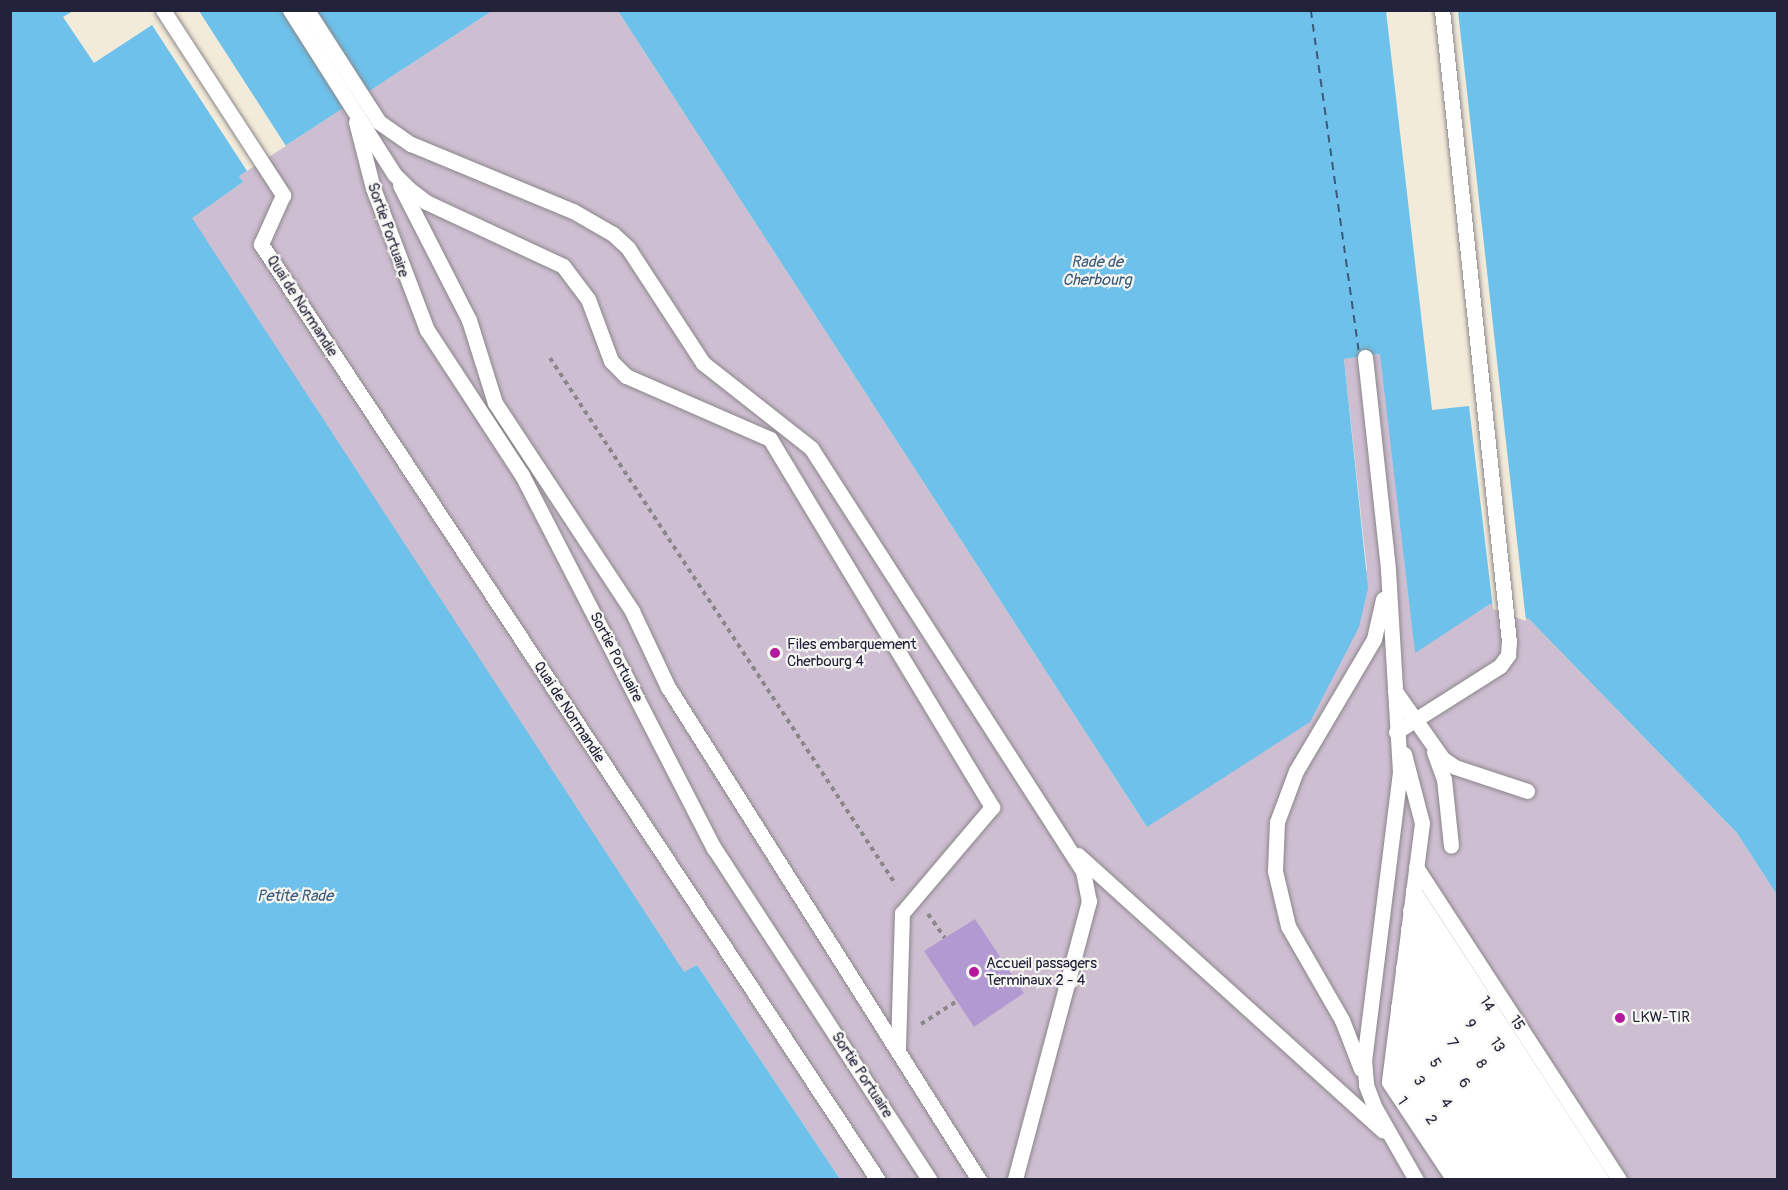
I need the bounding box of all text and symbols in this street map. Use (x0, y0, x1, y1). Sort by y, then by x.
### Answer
street label: Sortie Portuaire (363, 180, 413, 280)
street label: Quai de Normandie (263, 252, 341, 360)
water label: Rade de Cherbourg (1062, 252, 1132, 290)
street label: Sortie Portuaire (586, 609, 646, 705)
place label: Files embarquement Cherbourg 4 (787, 635, 916, 670)
marker: Files embarquement Cherbourg 4 (768, 646, 782, 660)
street label: Quai de Normandie (530, 658, 608, 766)
water label: Petite Rade (257, 886, 333, 906)
place label: Accueil passagers Terminaux 2 - 4 (986, 954, 1097, 989)
marker: Accueil passagers Terminaux 2 - 4 (967, 965, 981, 979)
street label: 14 (1475, 993, 1499, 1015)
place label: LKW-TIR (1632, 1009, 1690, 1027)
marker: LKW-TIR (1613, 1011, 1627, 1025)
street label: 15 (1506, 1012, 1528, 1034)
street label: 9 (1460, 1016, 1480, 1032)
street label: Sortie Portuaire (828, 1029, 896, 1121)
street label: 13 (1486, 1034, 1508, 1056)
street label: 7 (1442, 1035, 1462, 1051)
street label: 5 (1425, 1055, 1445, 1071)
street label: 8 (1471, 1056, 1491, 1072)
street label: 3 (1409, 1073, 1429, 1089)
street label: 6 (1454, 1074, 1474, 1092)
street label: 1 (1393, 1094, 1411, 1108)
street label: 4 (1436, 1094, 1456, 1112)
street label: 2 (1421, 1112, 1441, 1128)

